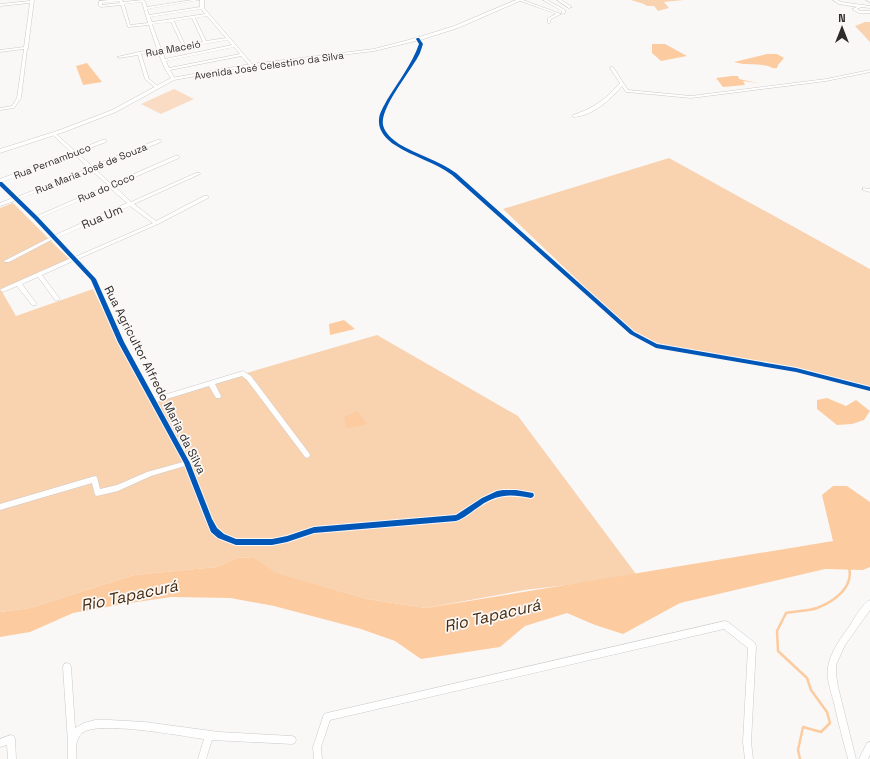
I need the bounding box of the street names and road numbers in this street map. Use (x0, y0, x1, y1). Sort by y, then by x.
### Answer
street label: Rua Maceió (145, 37, 202, 60)
street label: Avenida José Celestino da Silva (194, 49, 345, 82)
street label: Rua Maria José de Souza (33, 140, 149, 197)
street label: Rua Pernambuco (12, 141, 93, 182)
street label: Rua do Coco (76, 170, 137, 205)
street label: Rua Um (79, 201, 125, 233)
street label: Rua Agricultor Alfredo Maria da Silva (100, 283, 210, 477)

